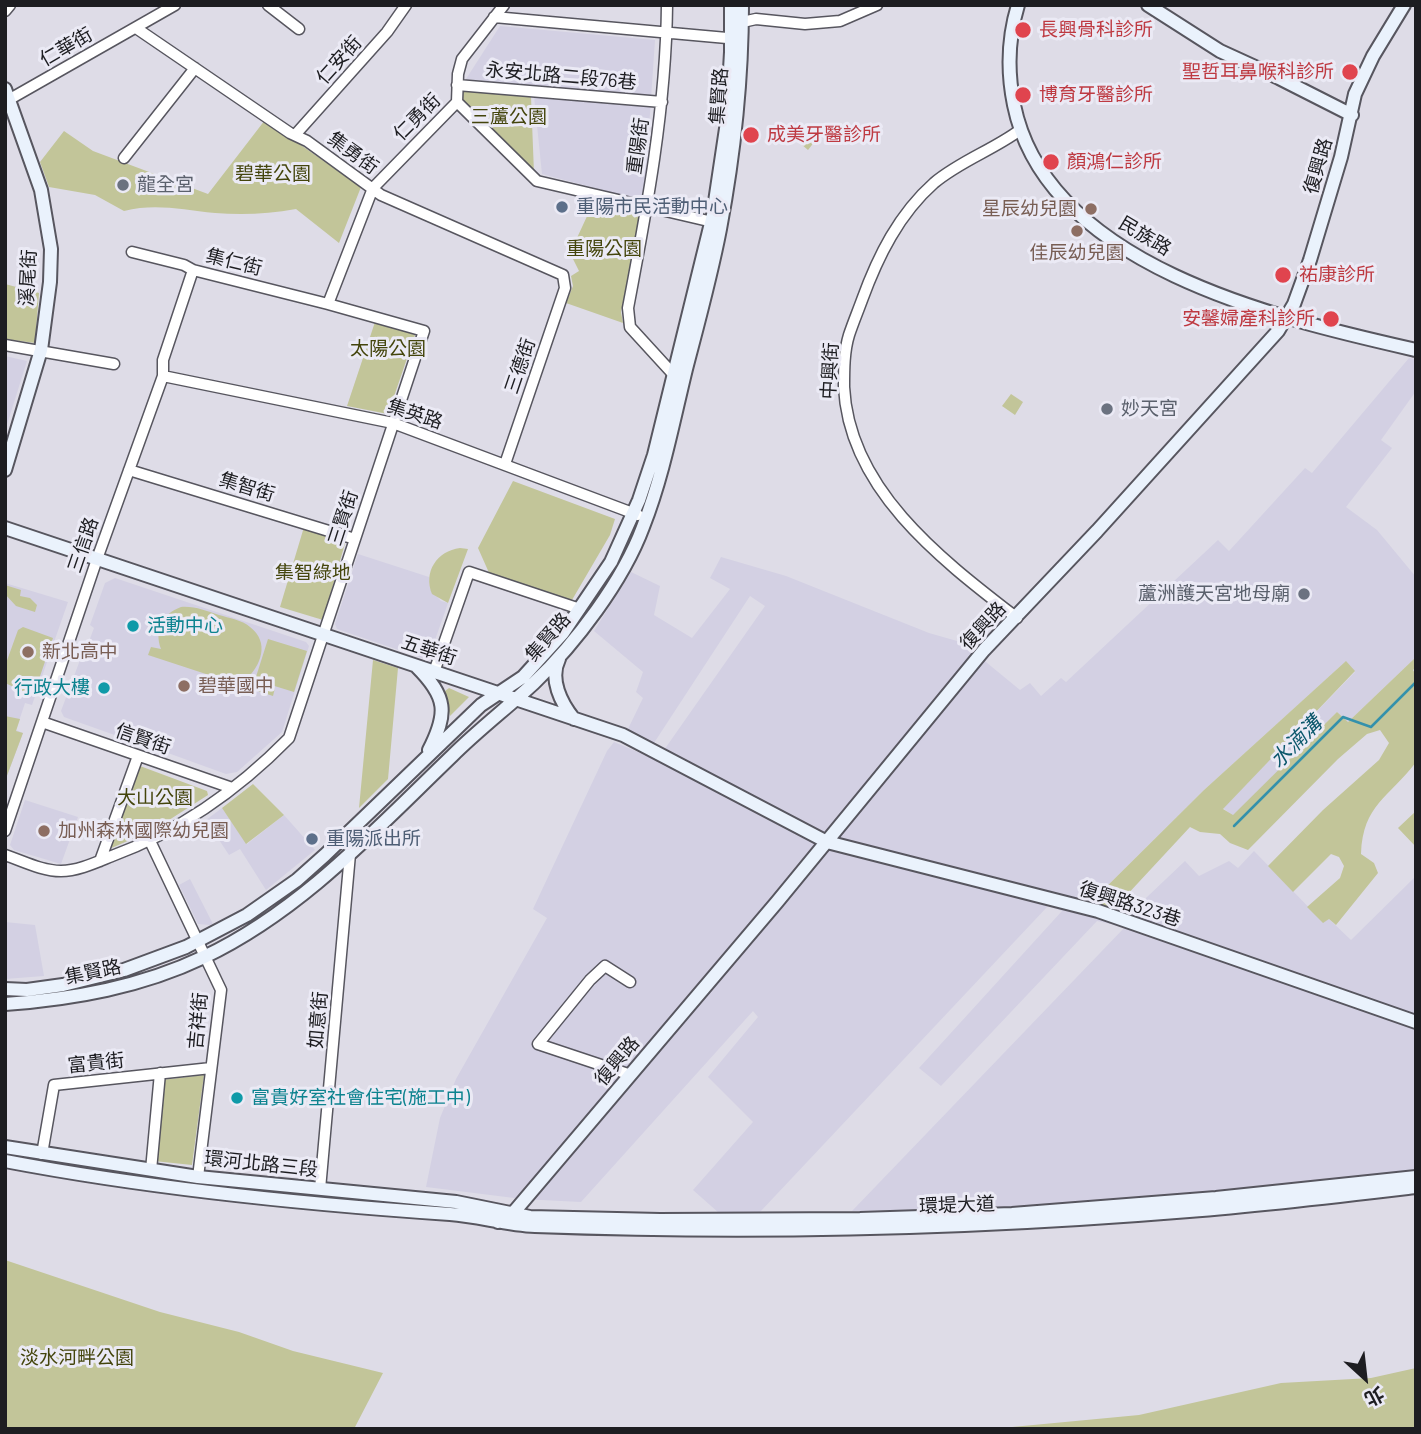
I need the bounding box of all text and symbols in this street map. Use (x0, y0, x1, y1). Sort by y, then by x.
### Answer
place label: 長興骨科診所 (1039, 19, 1153, 41)
marker: 長興骨科診所 (1013, 20, 1033, 40)
street label: 仁華街 (36, 23, 96, 71)
street label: 仁安街 (311, 31, 367, 89)
street label: 永安北路二段76巷 (484, 58, 638, 94)
place label: 聖哲耳鼻喉科診所 (1182, 61, 1334, 83)
marker: 聖哲耳鼻喉科診所 (1340, 62, 1360, 82)
street label: 集賢路 (706, 67, 732, 125)
place label: 博育牙醫診所 (1039, 84, 1153, 106)
marker: 博育牙醫診所 (1013, 85, 1033, 105)
street label: 仁勇街 (389, 89, 445, 145)
park label: 三蘆公園 (471, 106, 547, 128)
street label: 重陽街 (623, 116, 653, 176)
place label: 成美牙醫診所 (767, 124, 881, 146)
marker: 成美牙醫診所 (741, 125, 761, 145)
street label: 集勇街 (323, 127, 383, 179)
street label: 復興路 (1299, 135, 1337, 197)
place label: 顏鴻仁診所 (1067, 151, 1162, 173)
marker: 顏鴻仁診所 (1041, 152, 1061, 172)
park label: 碧華公園 (235, 163, 311, 185)
place label: 龍全宮 (137, 174, 194, 196)
marker: 龍全宮 (115, 177, 131, 193)
place label: 重陽市民活動中心 (576, 196, 728, 218)
place label: 星辰幼兒園 (982, 198, 1077, 220)
marker: 重陽市民活動中心 (554, 199, 570, 215)
marker: 星辰幼兒園 (1083, 201, 1099, 217)
street label: 民族路 (1115, 212, 1175, 260)
marker: 佳辰幼兒園 (1069, 223, 1085, 239)
park label: 重陽公園 (566, 238, 642, 260)
place label: 佳辰幼兒園 (1030, 242, 1124, 264)
street label: 集仁街 (204, 244, 264, 280)
street label: 溪尾街 (15, 249, 41, 307)
place label: 祐康診所 (1299, 264, 1375, 286)
marker: 祐康診所 (1273, 265, 1293, 285)
place label: 安馨婦產科診所 (1182, 308, 1315, 330)
marker: 安馨婦產科診所 (1321, 309, 1341, 329)
street label: 三德街 (500, 335, 540, 397)
park label: 太陽公園 (350, 338, 426, 360)
street label: 中興街 (817, 342, 843, 400)
street label: 集英路 (384, 394, 446, 434)
place label: 妙天宮 (1121, 398, 1178, 420)
marker: 妙天宮 (1099, 401, 1115, 417)
street label: 集智街 (216, 468, 278, 506)
street label: 三賢街 (323, 487, 363, 549)
street label: 三信路 (63, 514, 103, 576)
park label: 集智綠地 (275, 562, 351, 584)
place label: 蘆洲護天宮地母廟 (1138, 583, 1290, 605)
marker: 蘆洲護天宮地母廟 (1296, 586, 1312, 602)
street label: 復興路 (955, 597, 1011, 655)
street label: 集賢路 (521, 608, 575, 666)
place label: 活動中心 (147, 615, 223, 637)
marker: 活動中心 (125, 618, 141, 634)
street label: 五華街 (398, 630, 460, 670)
place label: 新北高中 (42, 641, 118, 663)
marker: 新北高中 (20, 644, 36, 660)
place label: 碧華國中 (198, 675, 274, 697)
place label: 行政大樓 (14, 677, 90, 699)
marker: 碧華國中 (176, 678, 192, 694)
marker: 行政大樓 (96, 680, 112, 696)
water label: 水湳溝 (1265, 711, 1327, 773)
street label: 信賢街 (112, 719, 174, 759)
park label: 大山公園 (117, 787, 193, 809)
place label: 加州森林國際幼兒園 (58, 820, 229, 842)
marker: 加州森林國際幼兒園 (36, 823, 52, 839)
place label: 重陽派出所 (326, 828, 421, 850)
marker: 重陽派出所 (304, 831, 320, 847)
street label: 復興路323巷 (1076, 877, 1184, 931)
street label: 集賢路 (63, 955, 123, 989)
street label: 如意街 (304, 991, 332, 1049)
street label: 吉祥街 (184, 992, 212, 1050)
street label: 復興路 (590, 1032, 644, 1090)
street label: 富貴街 (66, 1049, 126, 1077)
place label: 富貴好室社會住宅(施工中) (251, 1087, 470, 1109)
marker: 富貴好室社會住宅(施工中) (229, 1090, 245, 1106)
street label: 環河北路三段 (203, 1147, 319, 1181)
street label: 環堤大道 (919, 1192, 995, 1218)
north arrow (1330, 1343, 1400, 1413)
park label: 淡水河畔公園 (20, 1347, 134, 1369)
text: 北 (1361, 1383, 1388, 1412)

